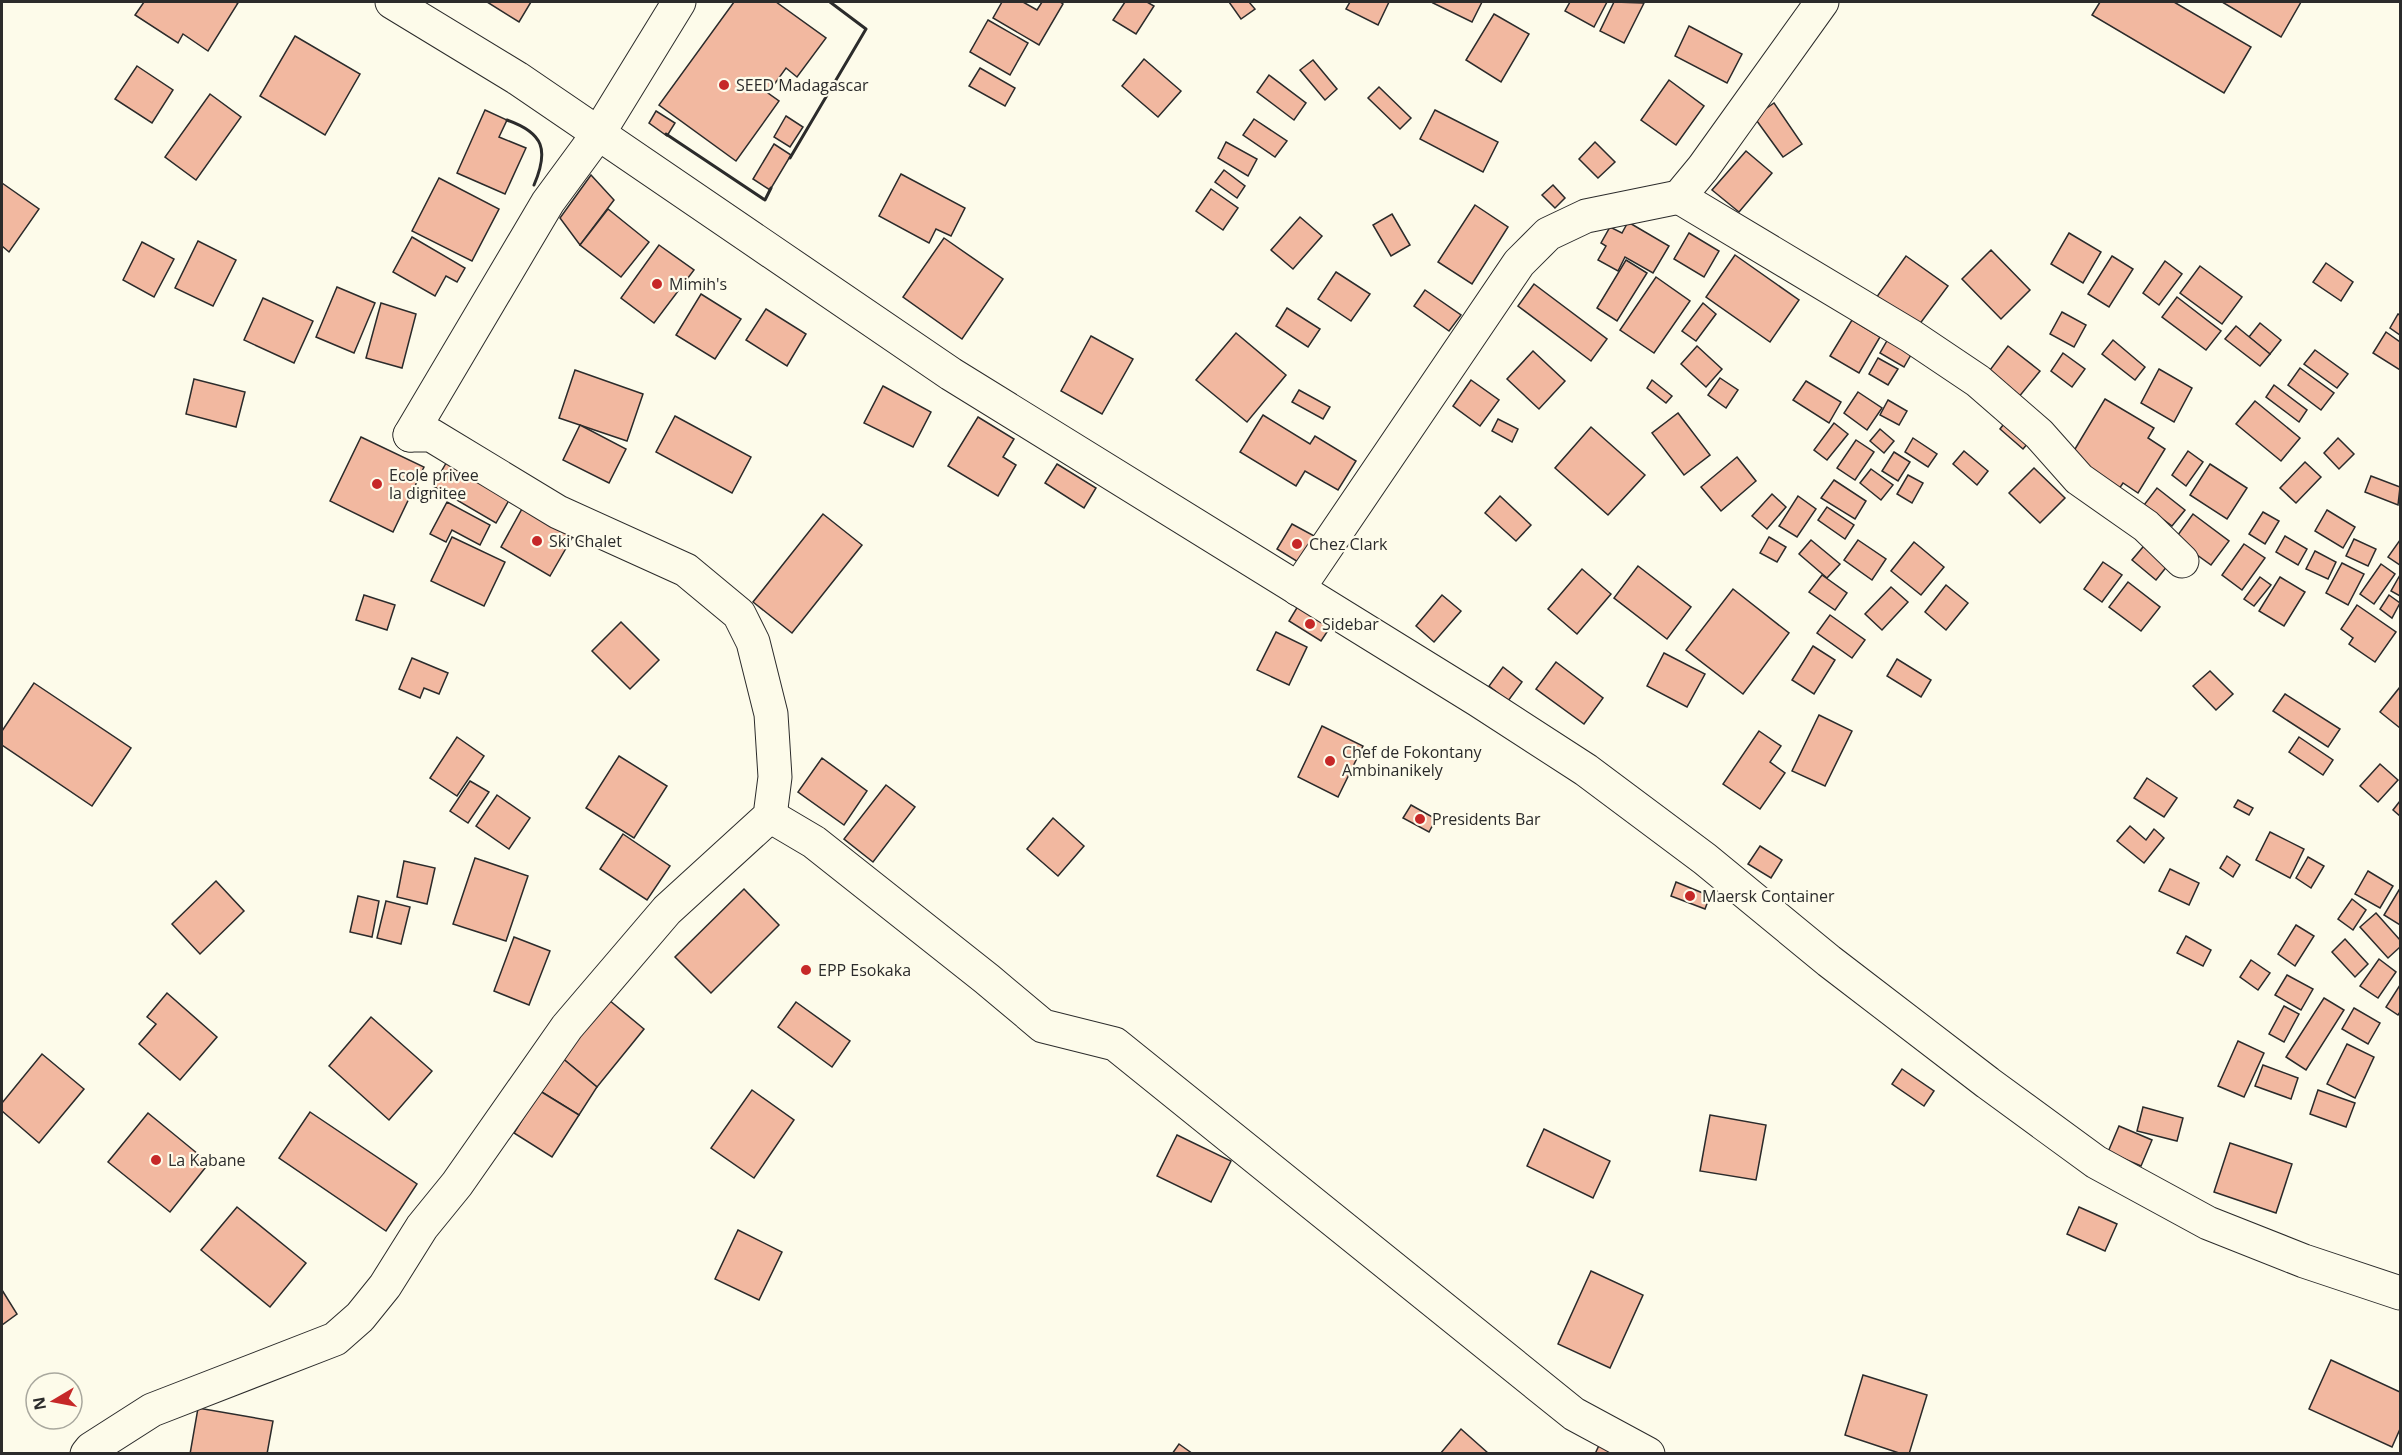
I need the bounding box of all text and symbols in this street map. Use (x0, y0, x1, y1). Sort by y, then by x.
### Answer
place label: SEED Madagascar (736, 74, 869, 96)
marker: SEED Madagascar (717, 78, 731, 92)
place label: Mimih's (669, 273, 727, 295)
marker: Mimih's (650, 277, 664, 291)
place label: Ecole privee la dignitee (389, 464, 479, 504)
marker: Ecole privee la dignitee (370, 477, 384, 491)
place label: Ski Chalet (549, 530, 622, 552)
place label: Chez Clark (1309, 533, 1388, 555)
marker: Ski Chalet (530, 534, 544, 548)
marker: Chez Clark (1290, 537, 1304, 551)
place label: Sidebar (1322, 613, 1379, 635)
marker: Sidebar (1303, 617, 1317, 631)
place label: Chef de Fokontany Ambinanikely (1342, 741, 1482, 781)
marker: Chef de Fokontany Ambinanikely (1323, 754, 1337, 768)
place label: Presidents Bar (1432, 808, 1541, 830)
marker: Presidents Bar (1413, 812, 1427, 826)
place label: Maersk Container (1702, 885, 1835, 907)
marker: Maersk Container (1683, 889, 1697, 903)
place label: EPP Esokaka (818, 959, 911, 981)
marker: EPP Esokaka (799, 963, 813, 977)
place label: La Kabane (168, 1149, 246, 1171)
marker: La Kabane (149, 1153, 163, 1167)
north arrow (24, 1371, 84, 1431)
text: N (27, 1395, 51, 1412)

